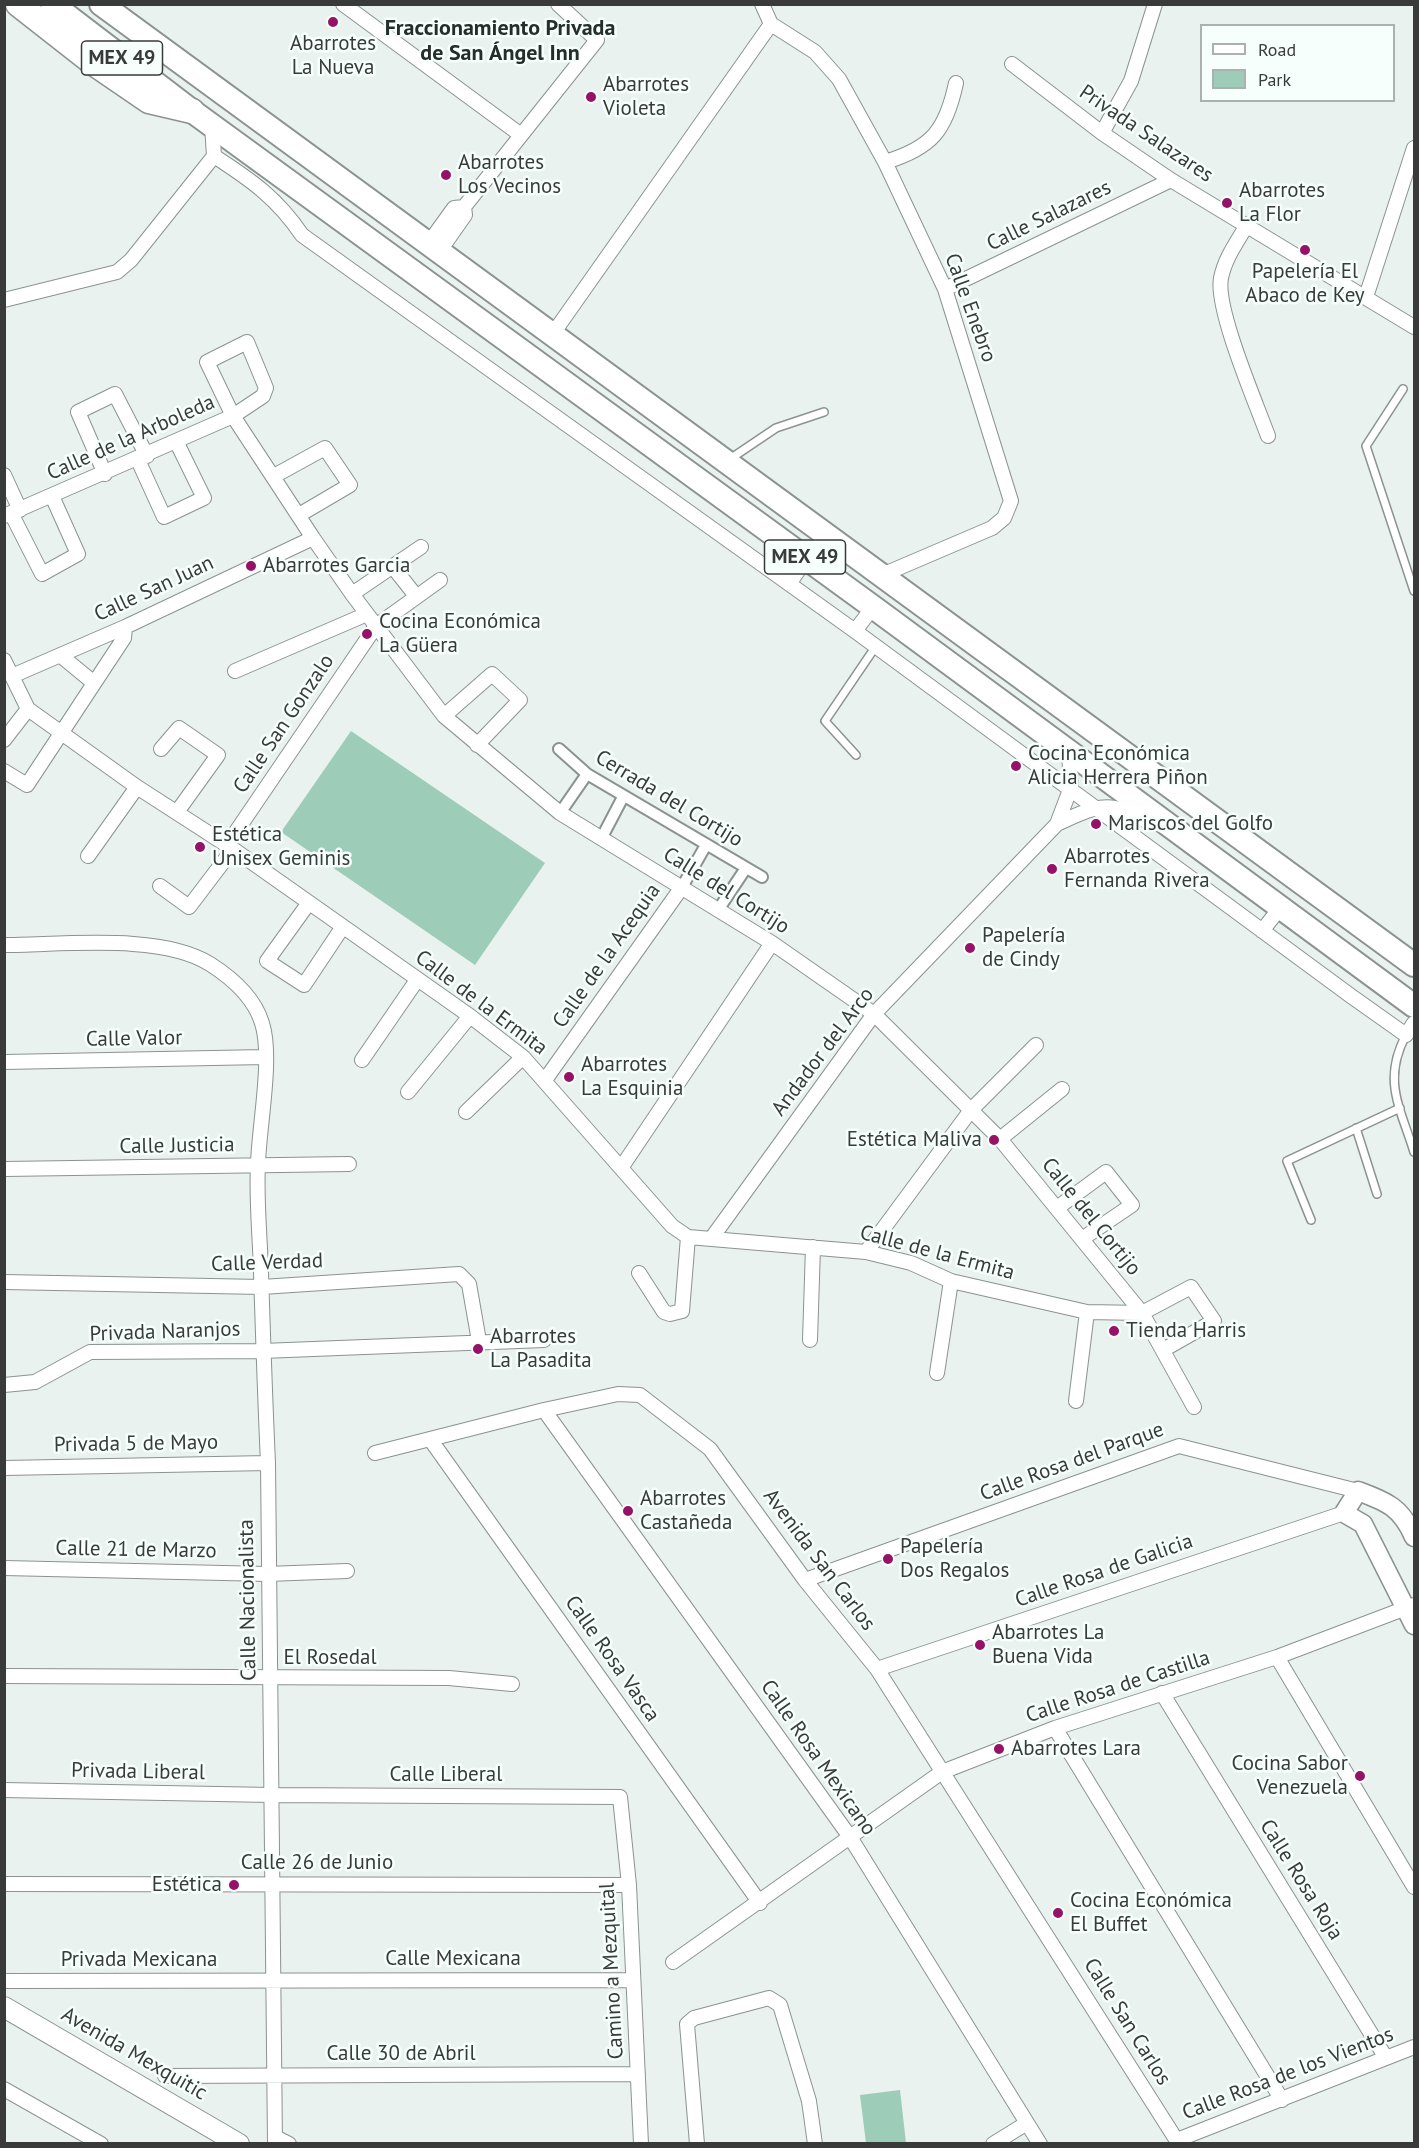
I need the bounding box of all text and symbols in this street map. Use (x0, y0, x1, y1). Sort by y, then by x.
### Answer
marker: Abarrotes La Nueva (326, 15, 340, 29)
district label: Fraccionamiento Privada de San Ángel Inn (385, 16, 615, 68)
legend (1200, 24, 1395, 102)
place label: Abarrotes La Nueva (290, 31, 376, 81)
text: Road (1258, 38, 1296, 61)
road number: MEX 49 (82, 41, 162, 75)
text: Park (1258, 68, 1291, 91)
place label: Abarrotes Violeta (603, 72, 689, 122)
street label: Privada Salazares (1074, 80, 1218, 188)
marker: Abarrotes Violeta (584, 90, 598, 104)
place label: Abarrotes Los Vecinos (458, 150, 561, 200)
marker: Abarrotes Los Vecinos (439, 168, 453, 182)
street label: Calle Salazares (983, 175, 1115, 257)
place label: Abarrotes La Flor (1239, 178, 1325, 228)
marker: Abarrotes La Flor (1220, 196, 1234, 210)
marker: Papelería El Abaco de Key (1298, 243, 1312, 257)
street label: Calle Enebro (939, 250, 1001, 366)
place label: Papelería El Abaco de Key (1245, 259, 1365, 309)
street label: Calle de la Arboleda (43, 390, 219, 486)
road number: MEX 49 (764, 540, 846, 574)
street label: Calle San Juan (90, 550, 218, 628)
place label: Abarrotes Garcia (263, 553, 411, 579)
marker: Abarrotes Garcia (244, 559, 258, 573)
place label: Cocina Económica La Güera (379, 609, 541, 659)
marker: Cocina Económica La Güera (360, 627, 374, 641)
street label: Calle San Gonzalo (228, 650, 340, 798)
place label: Cocina Económica Alicia Herrera Piñon (1028, 741, 1208, 791)
street label: Cerrada del Cortijo (591, 745, 747, 853)
marker: Cocina Económica Alicia Herrera Piñon (1009, 759, 1023, 773)
place label: Mariscos del Golfo (1108, 811, 1273, 837)
marker: Mariscos del Golfo (1089, 817, 1103, 831)
place label: Estética Unisex Geminis (212, 822, 350, 872)
marker: Estética Unisex Geminis (193, 840, 207, 854)
street label: Calle del Cortijo (658, 842, 794, 940)
place label: Abarrotes Fernanda Rivera (1064, 844, 1210, 894)
marker: Abarrotes Fernanda Rivera (1045, 862, 1059, 876)
street label: Calle de la Acequia (548, 879, 666, 1033)
place label: Papelería de Cindy (982, 923, 1065, 973)
marker: Papelería de Cindy (963, 941, 977, 955)
street label: Calle de la Ermita (410, 945, 552, 1061)
street label: Andador del Arco (767, 983, 879, 1121)
street label: Calle Valor (86, 1026, 182, 1052)
place label: Abarrotes La Esquinia (581, 1052, 683, 1102)
marker: Abarrotes La Esquinia (562, 1070, 576, 1084)
place label: Estética Maliva (847, 1127, 982, 1153)
street label: Calle Justicia (119, 1132, 235, 1160)
marker: Estética Maliva (987, 1133, 1001, 1147)
street label: Calle del Cortijo (1036, 1153, 1146, 1281)
street label: Calle de la Ermita (857, 1220, 1017, 1286)
street label: Calle Verdad (211, 1248, 323, 1278)
street label: Privada Naranjos (89, 1317, 241, 1347)
place label: Tienda Harris (1126, 1318, 1246, 1344)
place label: Abarrotes La Pasadita (490, 1324, 592, 1374)
marker: Tienda Harris (1107, 1324, 1121, 1338)
marker: Abarrotes La Pasadita (471, 1342, 485, 1356)
street label: Calle Rosa del Parque (977, 1417, 1167, 1507)
street label: Privada 5 de Mayo (54, 1430, 218, 1458)
street label: Avenida San Carlos (758, 1484, 880, 1636)
place label: Abarrotes Castañeda (640, 1486, 732, 1536)
marker: Abarrotes Castañeda (621, 1504, 635, 1518)
street label: Calle Nacionalista (234, 1519, 262, 1681)
street label: Calle Rosa de Galicia (1012, 1529, 1196, 1613)
place label: Papelería Dos Regalos (900, 1534, 1009, 1584)
street label: Calle 21 de Marzo (55, 1536, 217, 1564)
marker: Papelería Dos Regalos (881, 1552, 895, 1566)
street label: Calle Rosa Vasca (559, 1591, 665, 1727)
place label: Abarrotes La Buena Vida (992, 1620, 1104, 1670)
marker: Abarrotes La Buena Vida (973, 1638, 987, 1652)
street label: El Rosedal (283, 1645, 377, 1671)
street label: Calle Rosa de Castilla (1023, 1645, 1213, 1729)
street label: Calle Rosa Mexicano (755, 1675, 881, 1841)
place label: Abarrotes Lara (1011, 1736, 1141, 1762)
marker: Abarrotes Lara (992, 1742, 1006, 1756)
place label: Cocina Sabor Venezuela (1232, 1751, 1348, 1801)
street label: Privada Liberal (71, 1758, 205, 1786)
street label: Calle Liberal (390, 1762, 502, 1788)
marker: Cocina Sabor Venezuela (1353, 1769, 1367, 1783)
street label: Calle Rosa Roja (1254, 1815, 1348, 1945)
street label: Calle 26 de Junio (241, 1850, 393, 1876)
place label: Estética (152, 1872, 222, 1898)
marker: Estética (227, 1878, 241, 1892)
street label: Camino a Mezquital (595, 1882, 629, 2060)
place label: Cocina Económica El Buffet (1070, 1888, 1232, 1938)
marker: Cocina Económica El Buffet (1051, 1906, 1065, 1920)
street label: Calle Mexicana (385, 1946, 521, 1972)
street label: Privada Mexicana (61, 1947, 217, 1973)
street label: Calle San Carlos (1078, 1954, 1176, 2090)
street label: Avenida Mexquitic (57, 2002, 211, 2106)
street label: Calle Rosa de los Vientos (1179, 2022, 1397, 2126)
street label: Calle 30 de Abril (326, 2041, 476, 2067)

